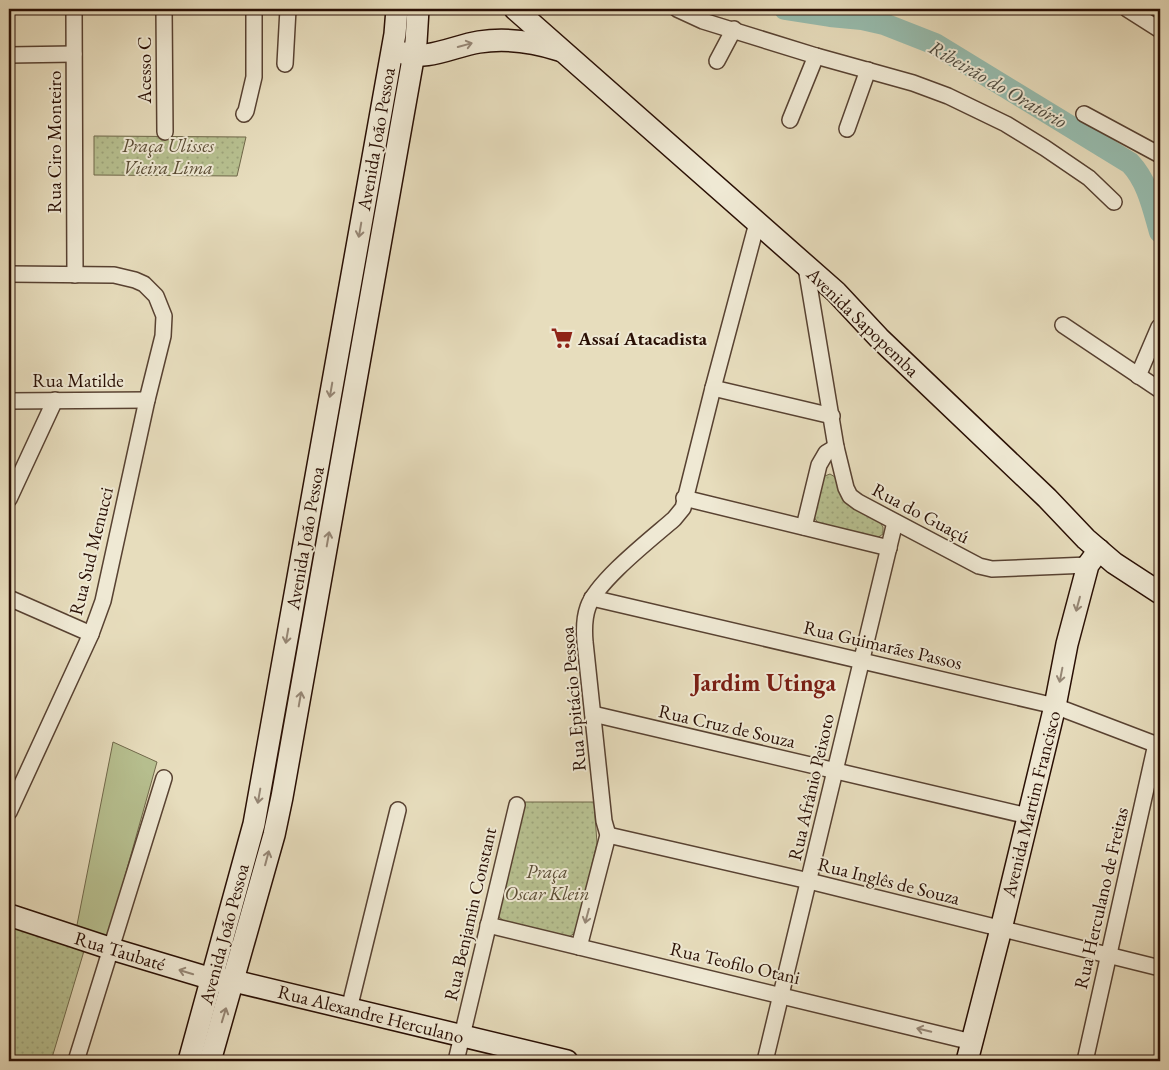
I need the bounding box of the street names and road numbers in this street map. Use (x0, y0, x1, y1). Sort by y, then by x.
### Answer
street label: Acesso C (132, 37, 157, 104)
street label: Avenida João Pessoa (351, 65, 401, 213)
street label: Rua Ciro Monteiro (42, 71, 67, 213)
street label: Avenida Sapopemba (801, 261, 925, 383)
street label: Rua Matilde (32, 368, 124, 393)
street label: Avenida João Pessoa (280, 464, 330, 612)
street label: Rua do Guaçú (868, 477, 974, 549)
street label: Rua Sud Menucci (63, 484, 119, 618)
street label: Rua Guimarães Passos (801, 615, 965, 675)
street label: Rua Epitácio Pessoa (554, 625, 592, 772)
street label: Rua Cruz de Souza (656, 698, 798, 754)
street label: Avenida Martim Francisco (995, 708, 1066, 901)
street label: Rua Afrânio Peixoto (782, 711, 840, 863)
street label: Rua Herculano de Freitas (1068, 805, 1134, 991)
street label: Rua Benjamin Constant (438, 825, 502, 1003)
street label: Rua Inglês de Souza (815, 851, 963, 911)
street label: Avenida João Pessoa (193, 860, 255, 1008)
street label: Rua Taubaté (72, 925, 168, 977)
street label: Rua Teofilo Otani (668, 936, 803, 990)
street label: Rua Alexandre Herculano (275, 979, 467, 1049)

